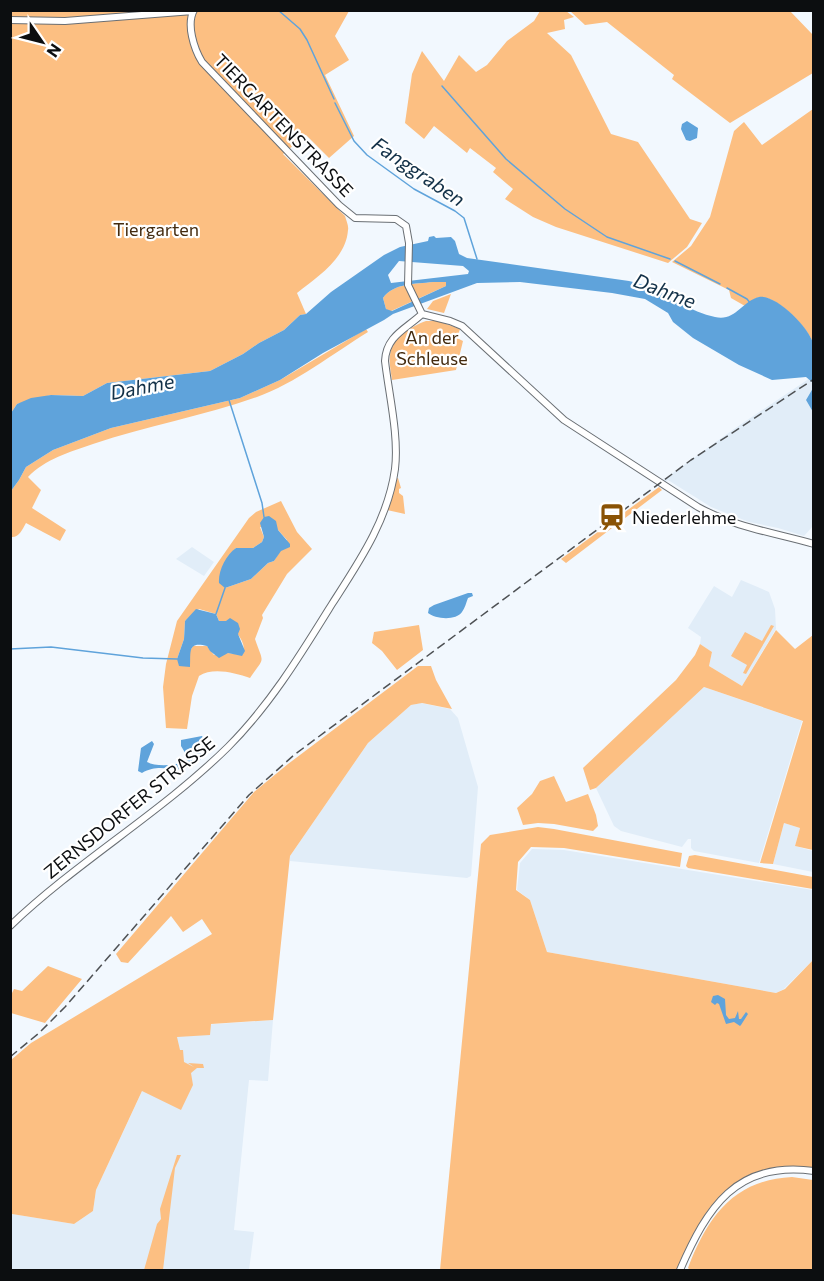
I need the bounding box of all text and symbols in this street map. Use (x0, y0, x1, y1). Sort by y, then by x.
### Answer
north arrow (12, 12, 72, 72)
text: N (43, 41, 66, 61)
street label: TIERGARTENSTRASSE (210, 49, 358, 201)
water label: Fanggraben (368, 131, 470, 211)
park label: Tiergarten (113, 218, 199, 240)
water label: Dahme (631, 267, 700, 313)
park label: An der Schleuse (396, 326, 468, 369)
water label: Dahme (108, 368, 176, 404)
station icon: Niederlehme (597, 502, 627, 532)
place label: Niederlehme (632, 506, 736, 528)
street label: ZERNSDORFER STRASSE (39, 731, 219, 883)

